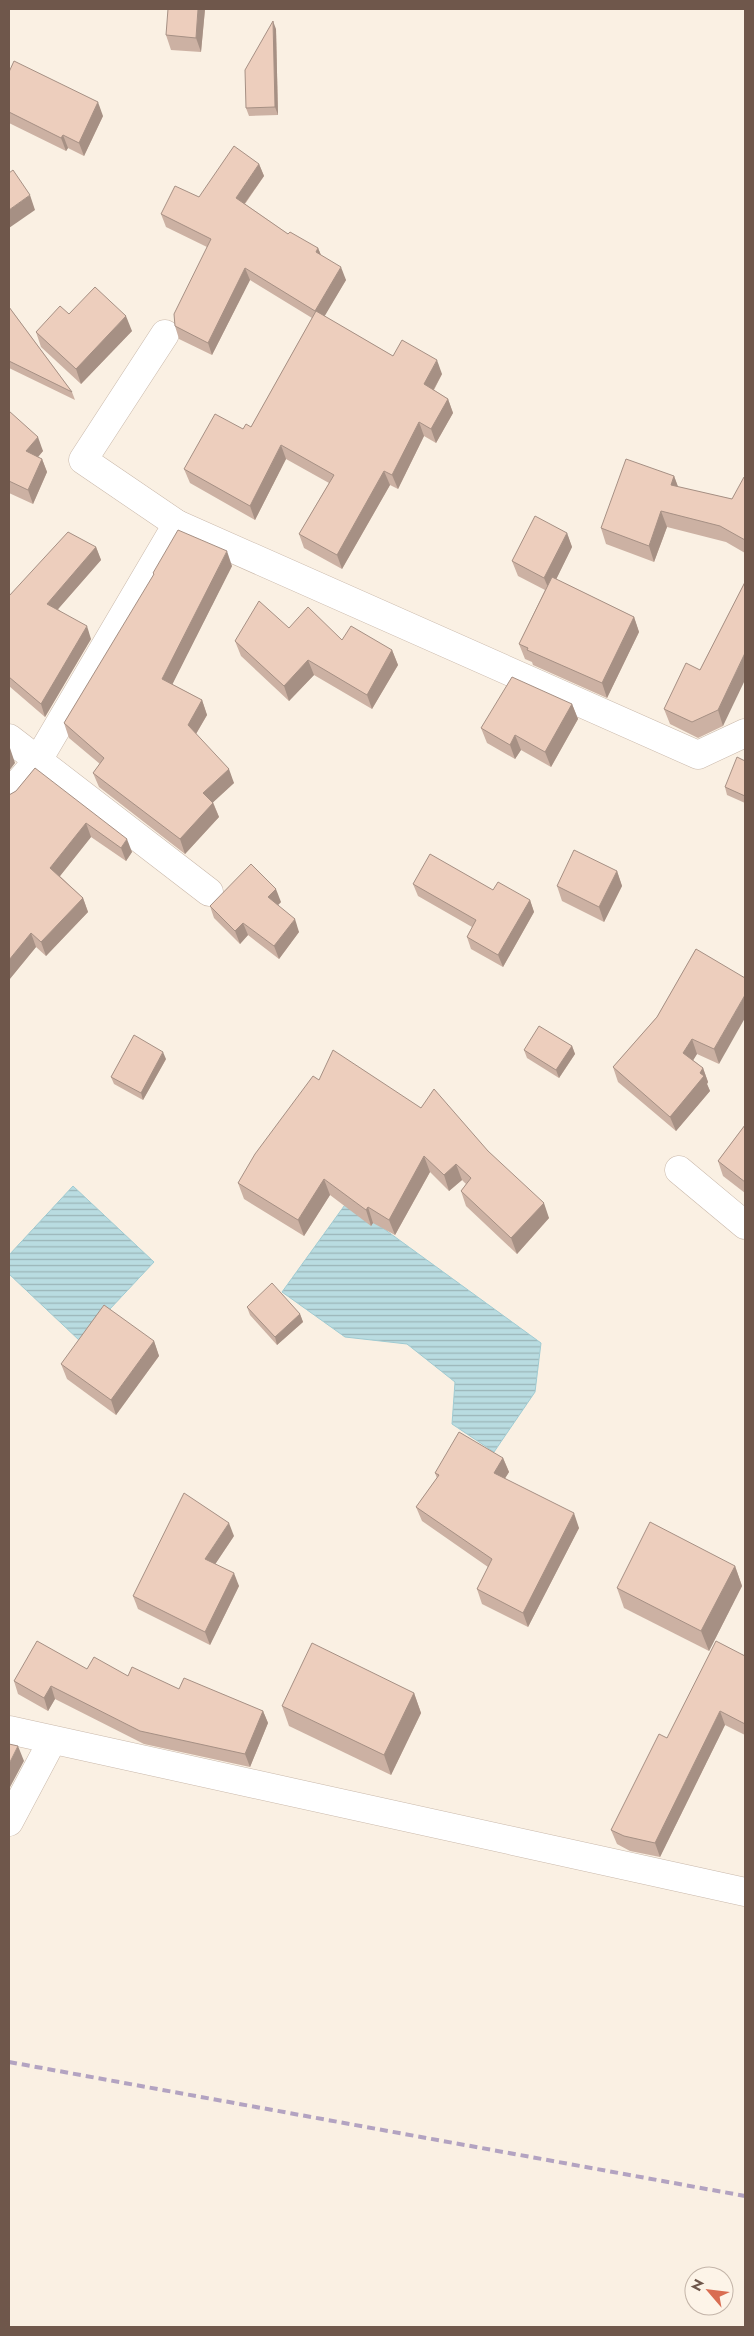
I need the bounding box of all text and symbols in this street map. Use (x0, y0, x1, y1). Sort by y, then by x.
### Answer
north arrow (684, 2266, 734, 2316)
text: N (686, 2275, 709, 2295)

